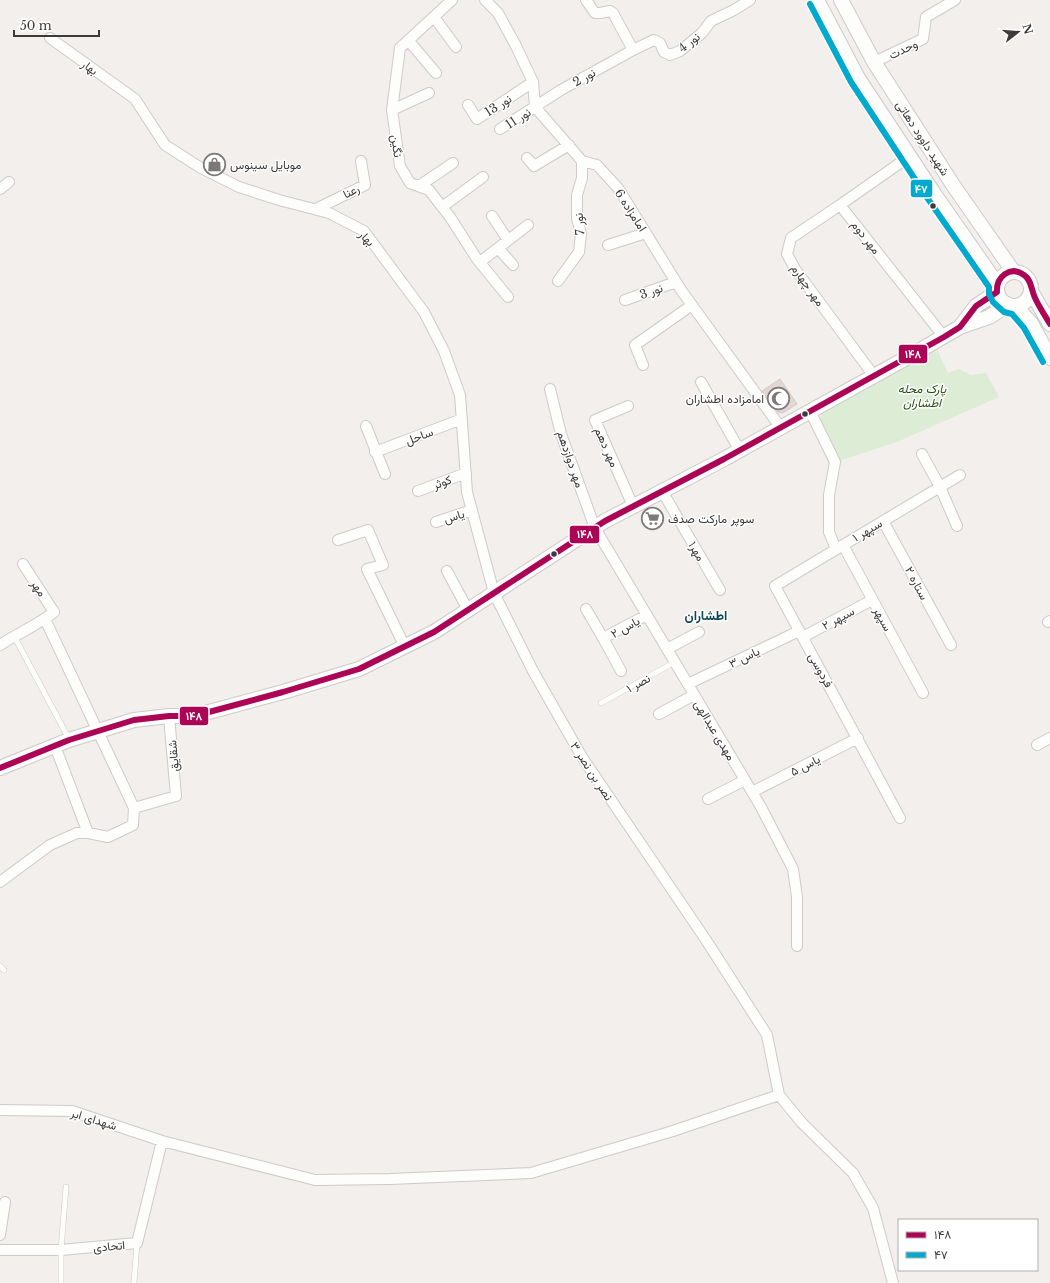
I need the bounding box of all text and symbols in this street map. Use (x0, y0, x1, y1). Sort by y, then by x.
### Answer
scale bar (14, 12, 99, 38)
north arrow (998, 12, 1038, 52)
text: 50 m (20, 18, 52, 33)
text: N (1019, 22, 1036, 37)
street label: نور 4 (675, 29, 703, 56)
street label: وحدت (886, 36, 920, 63)
street label: بهار (77, 55, 101, 79)
street label: نور 2 (570, 65, 598, 90)
street label: نور 13 (482, 91, 515, 120)
street label: شهید داوود دهاتی (892, 98, 953, 179)
street label: نور 11 (503, 104, 534, 132)
street label: نگین (387, 134, 406, 159)
shop icon: موبایل سینوس (201, 151, 227, 177)
place label: موبایل سینوس (230, 157, 301, 173)
line badge: ۴۷ (910, 179, 933, 198)
street label: رعنا (340, 181, 362, 202)
text: ۴۷ (914, 182, 928, 196)
street label: امامزاده 6 (611, 186, 650, 235)
unlabelled marker (928, 201, 938, 211)
street label: نور 7 (571, 212, 588, 236)
street label: مهر دوم (847, 217, 884, 257)
street label: بهار (354, 226, 378, 250)
street label: مهر چهارم (787, 261, 828, 310)
street label: نور 3 (637, 280, 665, 303)
line badge: ۱۴۸ (898, 344, 928, 364)
text: ۱۴۸ (905, 347, 922, 361)
park label: پارک محله اطشاران (898, 381, 946, 411)
mosque icon: امامزاده اطشاران (766, 385, 792, 411)
place label: امامزاده اطشاران (686, 391, 764, 407)
unlabelled marker (800, 409, 810, 419)
street label: ساحل (403, 424, 435, 449)
street label: مهر دهم (591, 425, 622, 470)
street label: مهر دوازدهم (553, 429, 588, 490)
street label: کوثر (430, 472, 454, 494)
supermarket icon: سوپر مارکت صدف (640, 505, 666, 531)
street label: یاس (442, 506, 467, 527)
place label: سوپر مارکت صدف (668, 511, 754, 527)
street label: سپهر ۱ (849, 515, 885, 546)
line badge: ۱۴۸ (569, 525, 600, 544)
text: ۱۴۸ (577, 527, 594, 541)
street label: مهر۱ (685, 538, 709, 564)
unlabelled marker (549, 549, 559, 559)
street label: ستاره ۲ (901, 564, 932, 603)
street label: مهر (27, 576, 50, 600)
street label: سپهر ۲ (819, 603, 857, 634)
street label: سپهر (869, 604, 896, 634)
district label: اطشاران (685, 607, 727, 624)
street label: یاس ۲ (608, 613, 643, 642)
street label: یاس ۳ (726, 643, 763, 672)
street label: فردوسی (804, 650, 837, 691)
street label: نصر ۱ (623, 670, 653, 697)
street label: مهدی عبدالهی (690, 697, 739, 764)
line badge: ۱۴۸ (179, 706, 209, 726)
text: ۱۴۸ (186, 709, 203, 723)
street label: نصر بن نصر ۳ (567, 739, 617, 804)
street label: شقایق (164, 740, 183, 772)
street label: یاس ۵ (788, 751, 823, 780)
street label: شهدای ابر (68, 1105, 119, 1134)
legend (898, 1219, 1038, 1271)
text: ۱۴۸ (934, 1227, 951, 1242)
street label: اتحادی (92, 1237, 126, 1256)
text: ۴۷ (934, 1247, 948, 1262)

